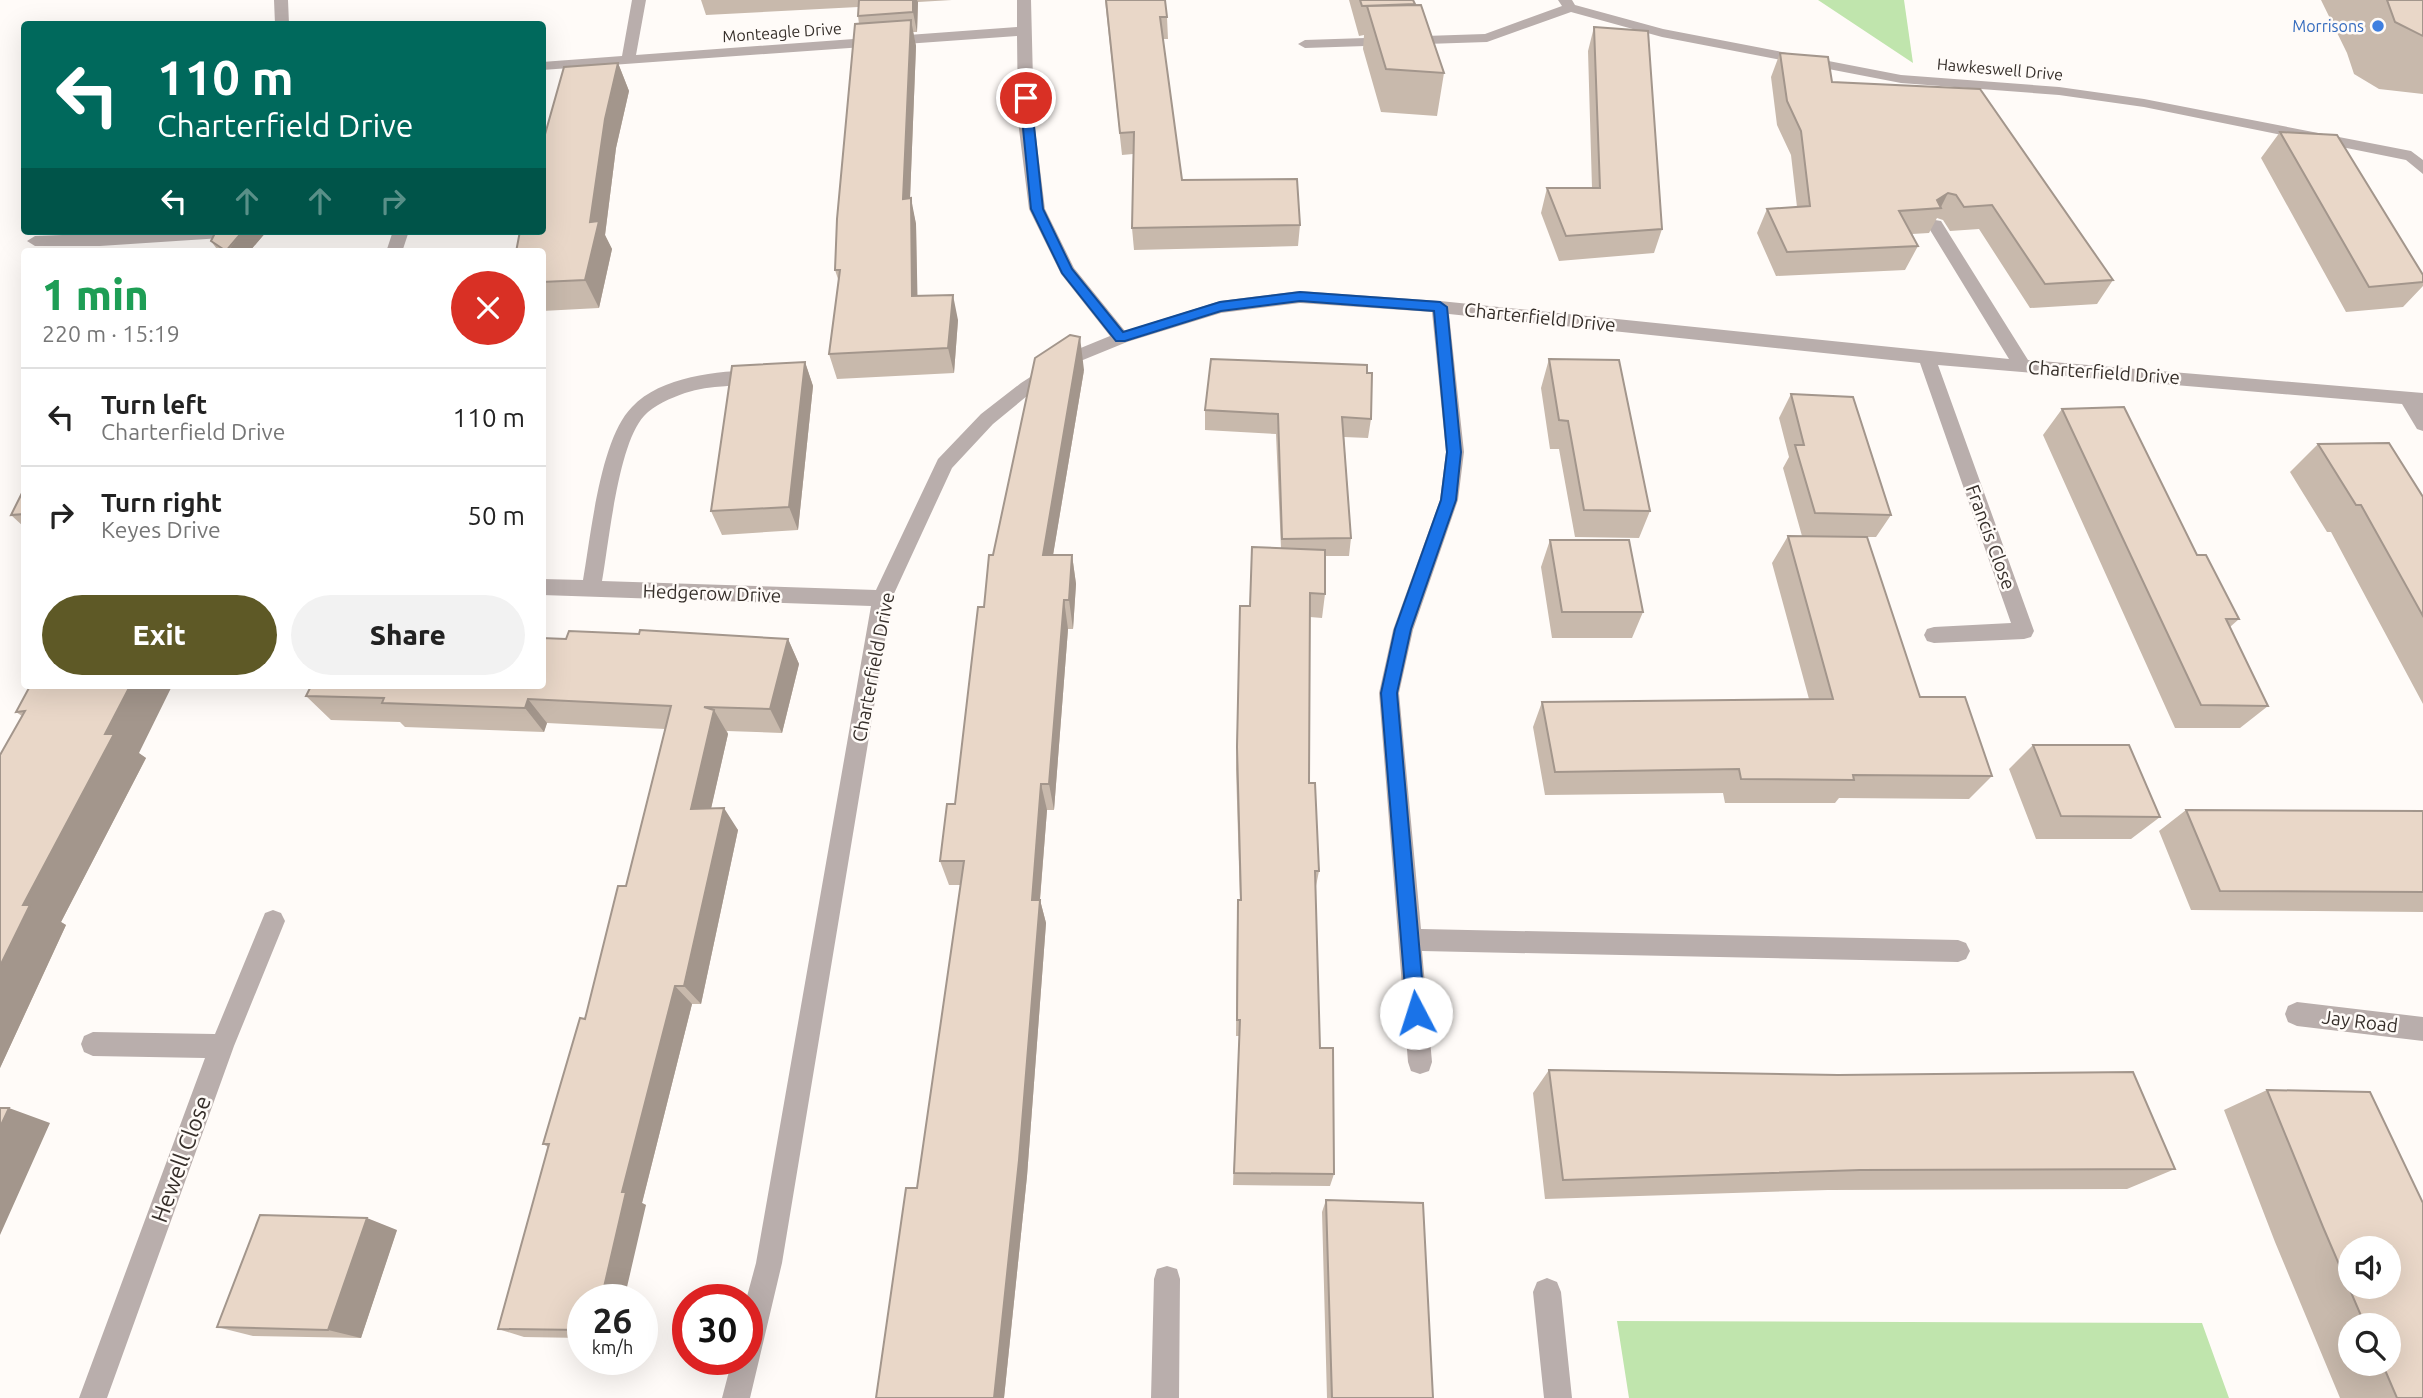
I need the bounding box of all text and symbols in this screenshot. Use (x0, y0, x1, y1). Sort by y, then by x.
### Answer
place label: Morrisons (2292, 17, 2364, 35)
marker: Morrisons (2370, 18, 2386, 34)
street label: Monteagle Drive (722, 19, 842, 45)
icon: left (42, 49, 133, 140)
text: 110 m (157, 49, 294, 104)
street label: Hawkeswell Drive (1936, 55, 2064, 83)
pin (996, 68, 1056, 128)
icon: arrive (1007, 79, 1045, 117)
text: Charterfield Drive (157, 107, 413, 143)
icon: left (155, 182, 193, 220)
icon: ahead (228, 182, 266, 220)
icon: ahead (301, 182, 339, 220)
icon: right (374, 182, 412, 220)
text: 1 min (42, 271, 149, 318)
button: close (451, 271, 525, 345)
street label: Charterfield Drive (1463, 298, 1617, 336)
text: 220 m · 15:19 (42, 321, 180, 346)
street label: Charterfield Drive (2027, 356, 2181, 388)
text: Turn left (101, 390, 207, 419)
icon: left (42, 398, 80, 436)
text: 110 m (453, 403, 525, 432)
text: Charterfield Drive (101, 419, 285, 444)
street label: Francis Close (1962, 482, 2020, 592)
text: Turn right (101, 488, 222, 517)
icon: right (42, 496, 80, 534)
text: 50 m (467, 501, 525, 530)
text: Keyes Drive (101, 517, 221, 542)
street label: Hedgerow Drive (642, 580, 782, 606)
street label: Charterfield Drive (848, 590, 898, 744)
button: Exit (42, 595, 277, 675)
button: Share (291, 595, 525, 675)
position arrow (1379, 976, 1453, 1050)
street label: Jay Road (2321, 1005, 2399, 1037)
street label: Hewell Close (146, 1092, 215, 1226)
map controls (2338, 1236, 2401, 1376)
button: sound (2338, 1236, 2401, 1299)
speed limit sign: 30 (672, 1284, 763, 1375)
text: 26 (593, 1300, 632, 1340)
button: search (2338, 1313, 2401, 1376)
text: km/h (592, 1337, 633, 1357)

